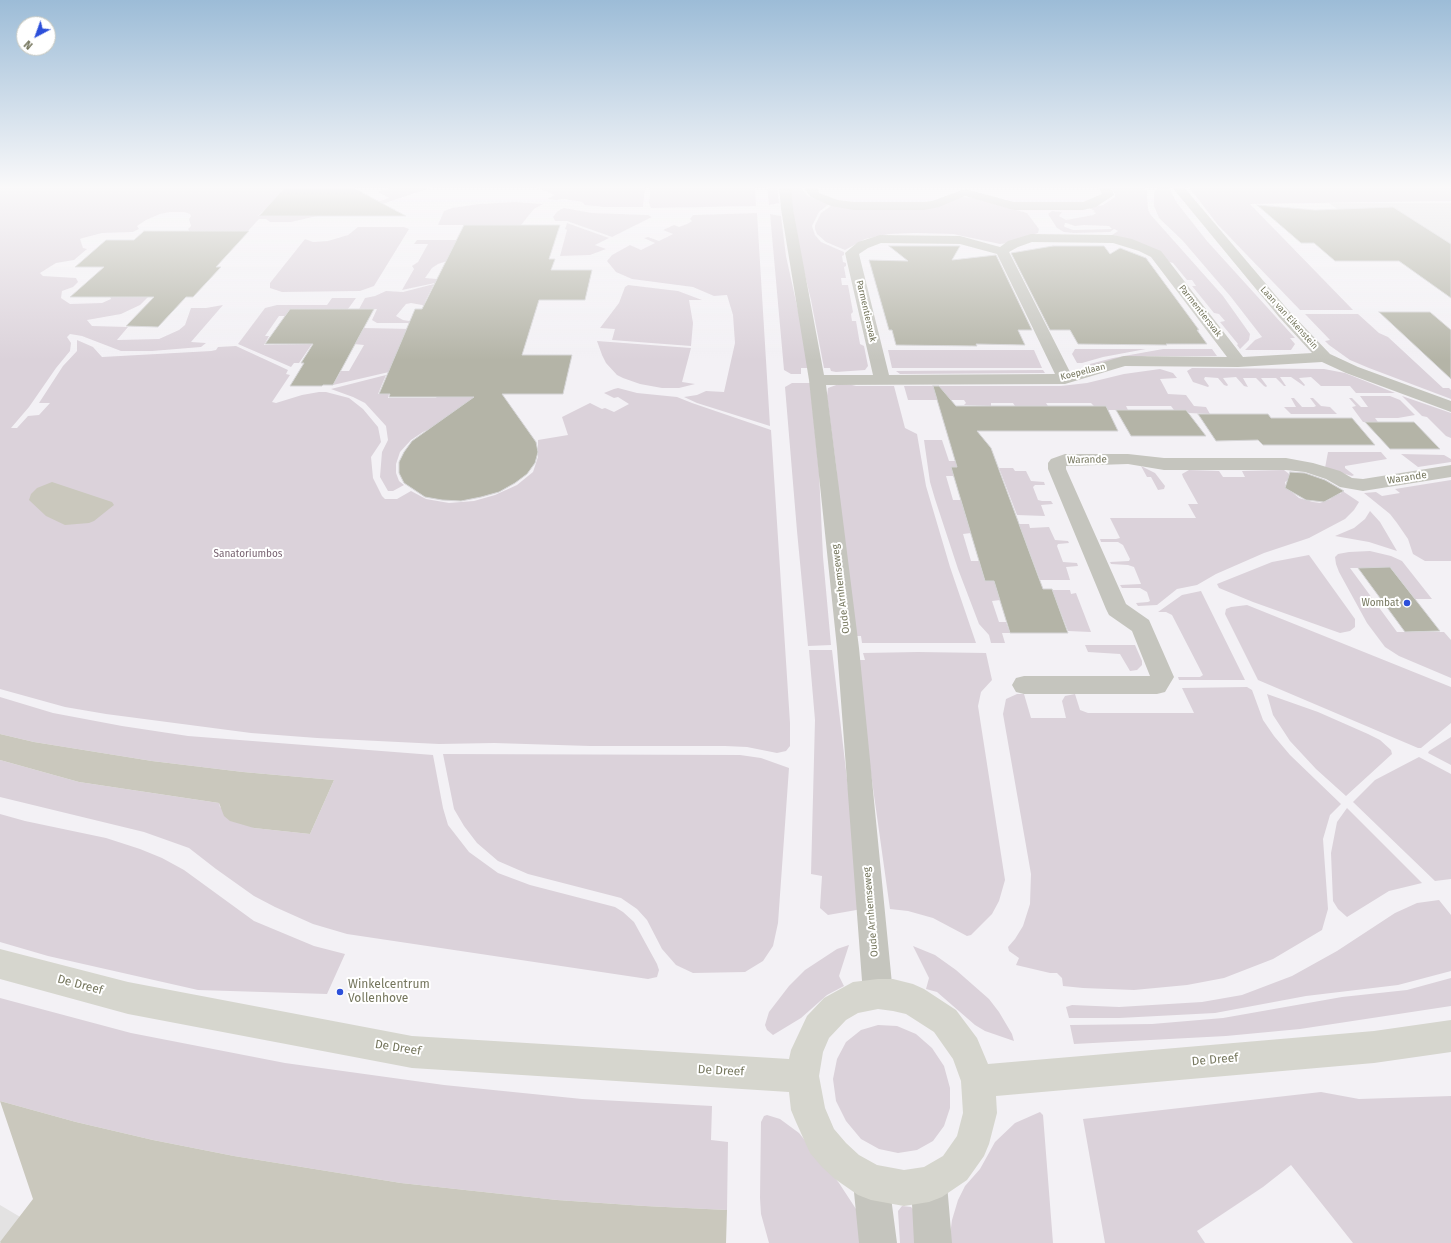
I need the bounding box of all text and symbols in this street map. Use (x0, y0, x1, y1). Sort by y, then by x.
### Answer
north arrow (16, 16, 56, 56)
text: N (21, 37, 35, 52)
street label: Parmentiersvak (854, 279, 878, 343)
street label: Parmentiersvak (1176, 283, 1224, 339)
street label: Laan van Eikenstein (1258, 284, 1320, 352)
street label: Koepellaan (1059, 361, 1107, 383)
street label: Warande (1067, 454, 1107, 466)
street label: Warande (1386, 469, 1428, 487)
street label: Oude Arnhemseweg (830, 544, 852, 634)
park label: Sanatoriumbos (213, 548, 283, 560)
place label: Wombat (1362, 597, 1399, 609)
marker: Wombat (1402, 598, 1412, 608)
street label: Oude Arnhemseweg (861, 867, 881, 957)
street label: De Dreef (56, 972, 104, 998)
place label: Winkelcentrum Vollenhove (348, 978, 430, 1006)
marker: Winkelcentrum Vollenhove (335, 987, 345, 997)
street label: De Dreef (374, 1037, 422, 1059)
street label: De Dreef (1191, 1051, 1239, 1069)
street label: De Dreef (697, 1063, 745, 1079)

